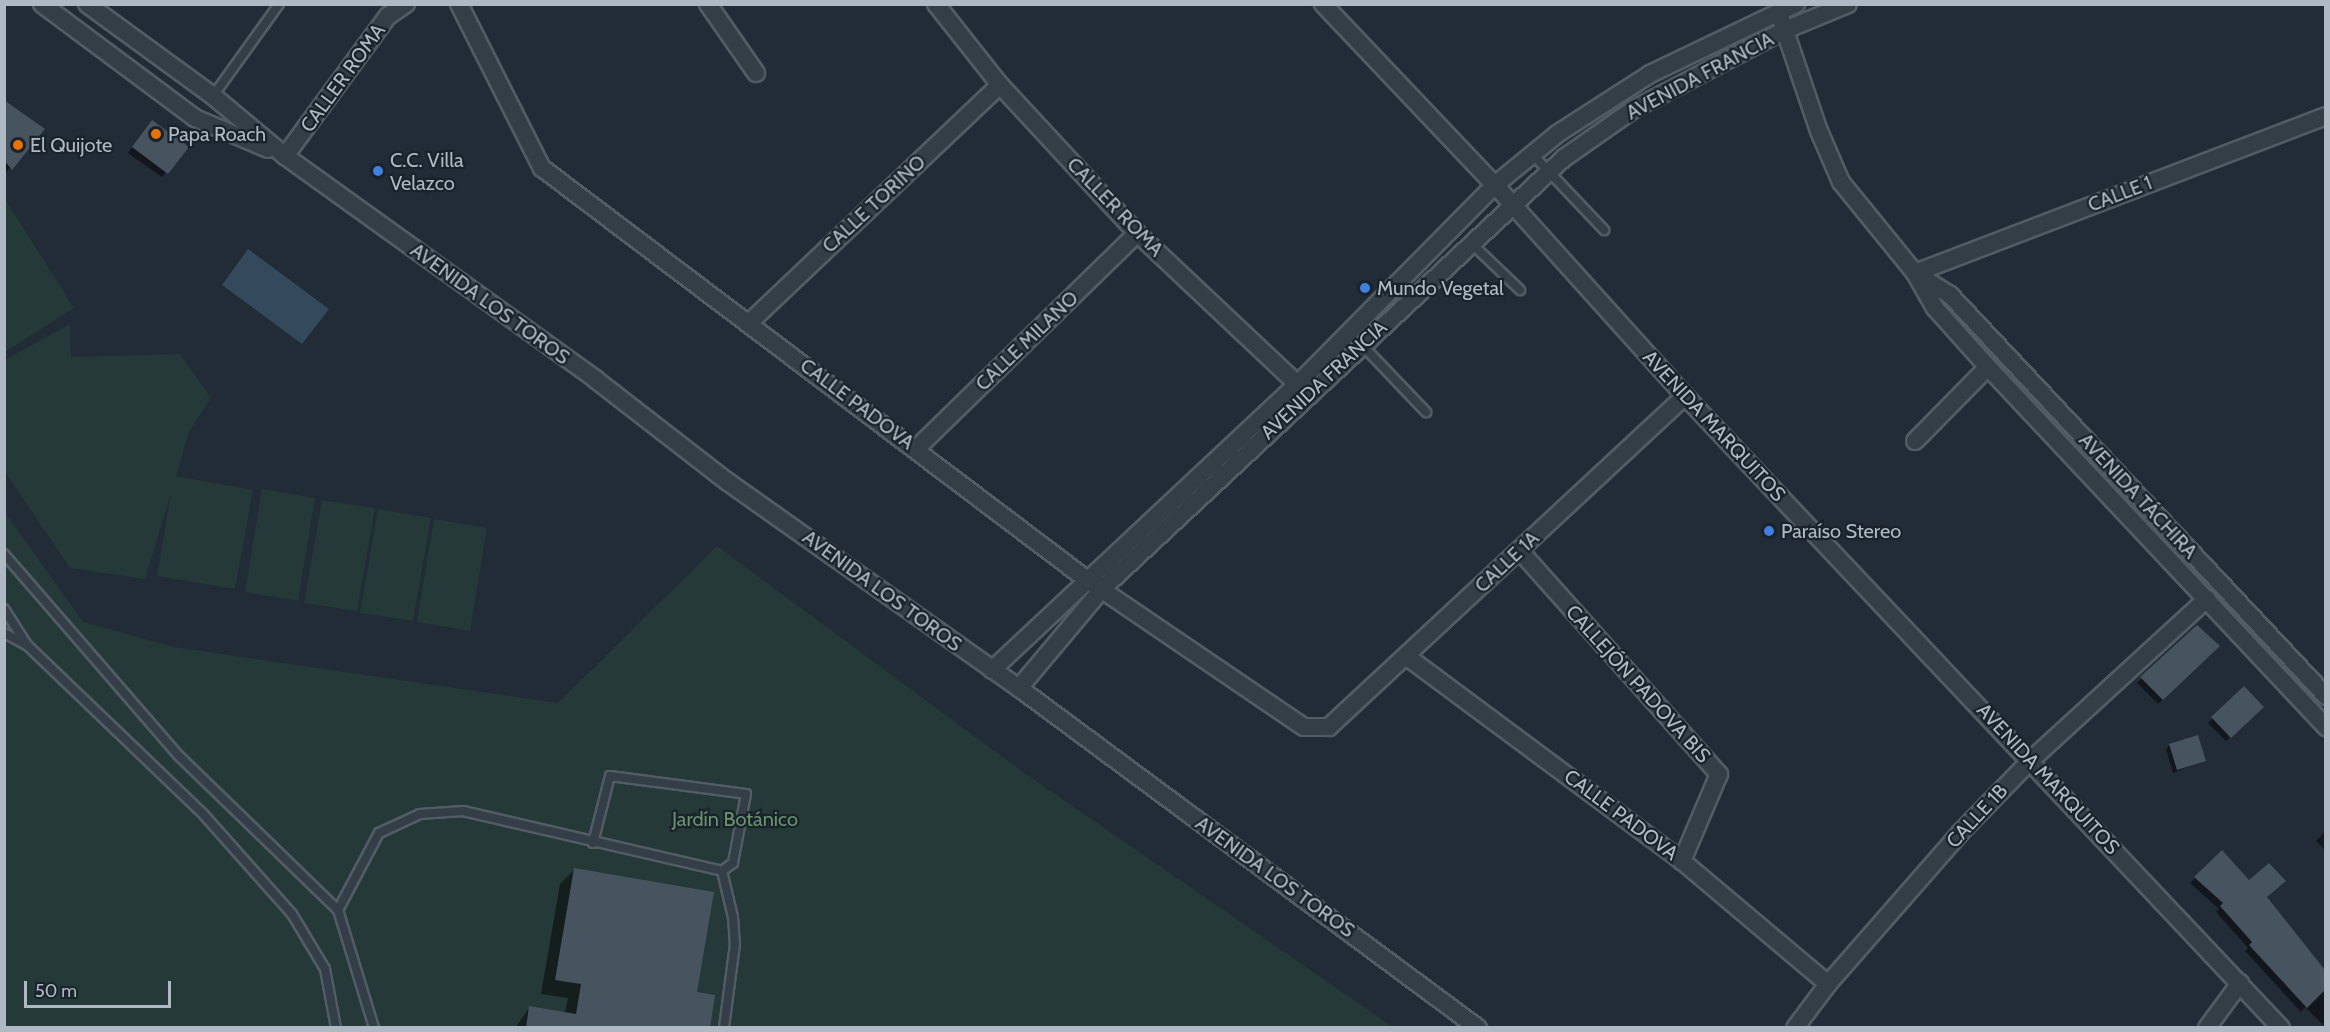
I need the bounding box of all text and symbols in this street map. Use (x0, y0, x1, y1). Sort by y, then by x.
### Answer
street label: CALLER ROMA (296, 19, 390, 137)
street label: AVENIDA FRANCIA (1622, 27, 1778, 125)
place label: Papa Roach (168, 122, 266, 146)
marker: Papa Roach (149, 127, 163, 141)
place label: El Quijote (30, 133, 112, 157)
marker: El Quijote (11, 138, 25, 152)
place label: C.C. Villa Velazco (390, 148, 464, 195)
street label: CALLE TORINO (817, 150, 931, 258)
street label: CALLER ROMA (1062, 153, 1168, 261)
marker: C.C. Villa Velazco (371, 164, 385, 178)
street label: CALLE 1 (2085, 171, 2155, 217)
street label: AVENIDA LOS TOROS (406, 238, 574, 370)
place label: Mundo Vegetal (1377, 276, 1504, 300)
marker: Mundo Vegetal (1358, 281, 1372, 295)
street label: CALLE MILANO (971, 286, 1083, 396)
street label: AVENIDA FRANCIA (1256, 315, 1392, 445)
street label: AVENIDA MARQUITOS (1638, 345, 1790, 507)
street label: CALLE PADOVA (795, 353, 919, 455)
street label: AVENIDA TÁCHIRA (2074, 428, 2202, 564)
place label: Paraíso Stereo (1781, 519, 1901, 543)
marker: Paraíso Stereo (1762, 524, 1776, 538)
street label: AVENIDA LOS TOROS (798, 525, 966, 657)
street label: CALLE 1A (1470, 526, 1544, 598)
street label: CALLEJÓN PADOVA BIS (1561, 600, 1715, 768)
street label: AVENIDA MARQUITOS (1972, 698, 2124, 860)
street label: CALLE PADOVA (1559, 764, 1683, 866)
street label: CALLE 1B (1941, 779, 2013, 853)
park label: Jardín Botánico (672, 807, 798, 831)
street label: AVENIDA LOS TOROS (1191, 811, 1359, 943)
scale bar (27, 969, 174, 1007)
text: 50 m (35, 980, 77, 1002)

